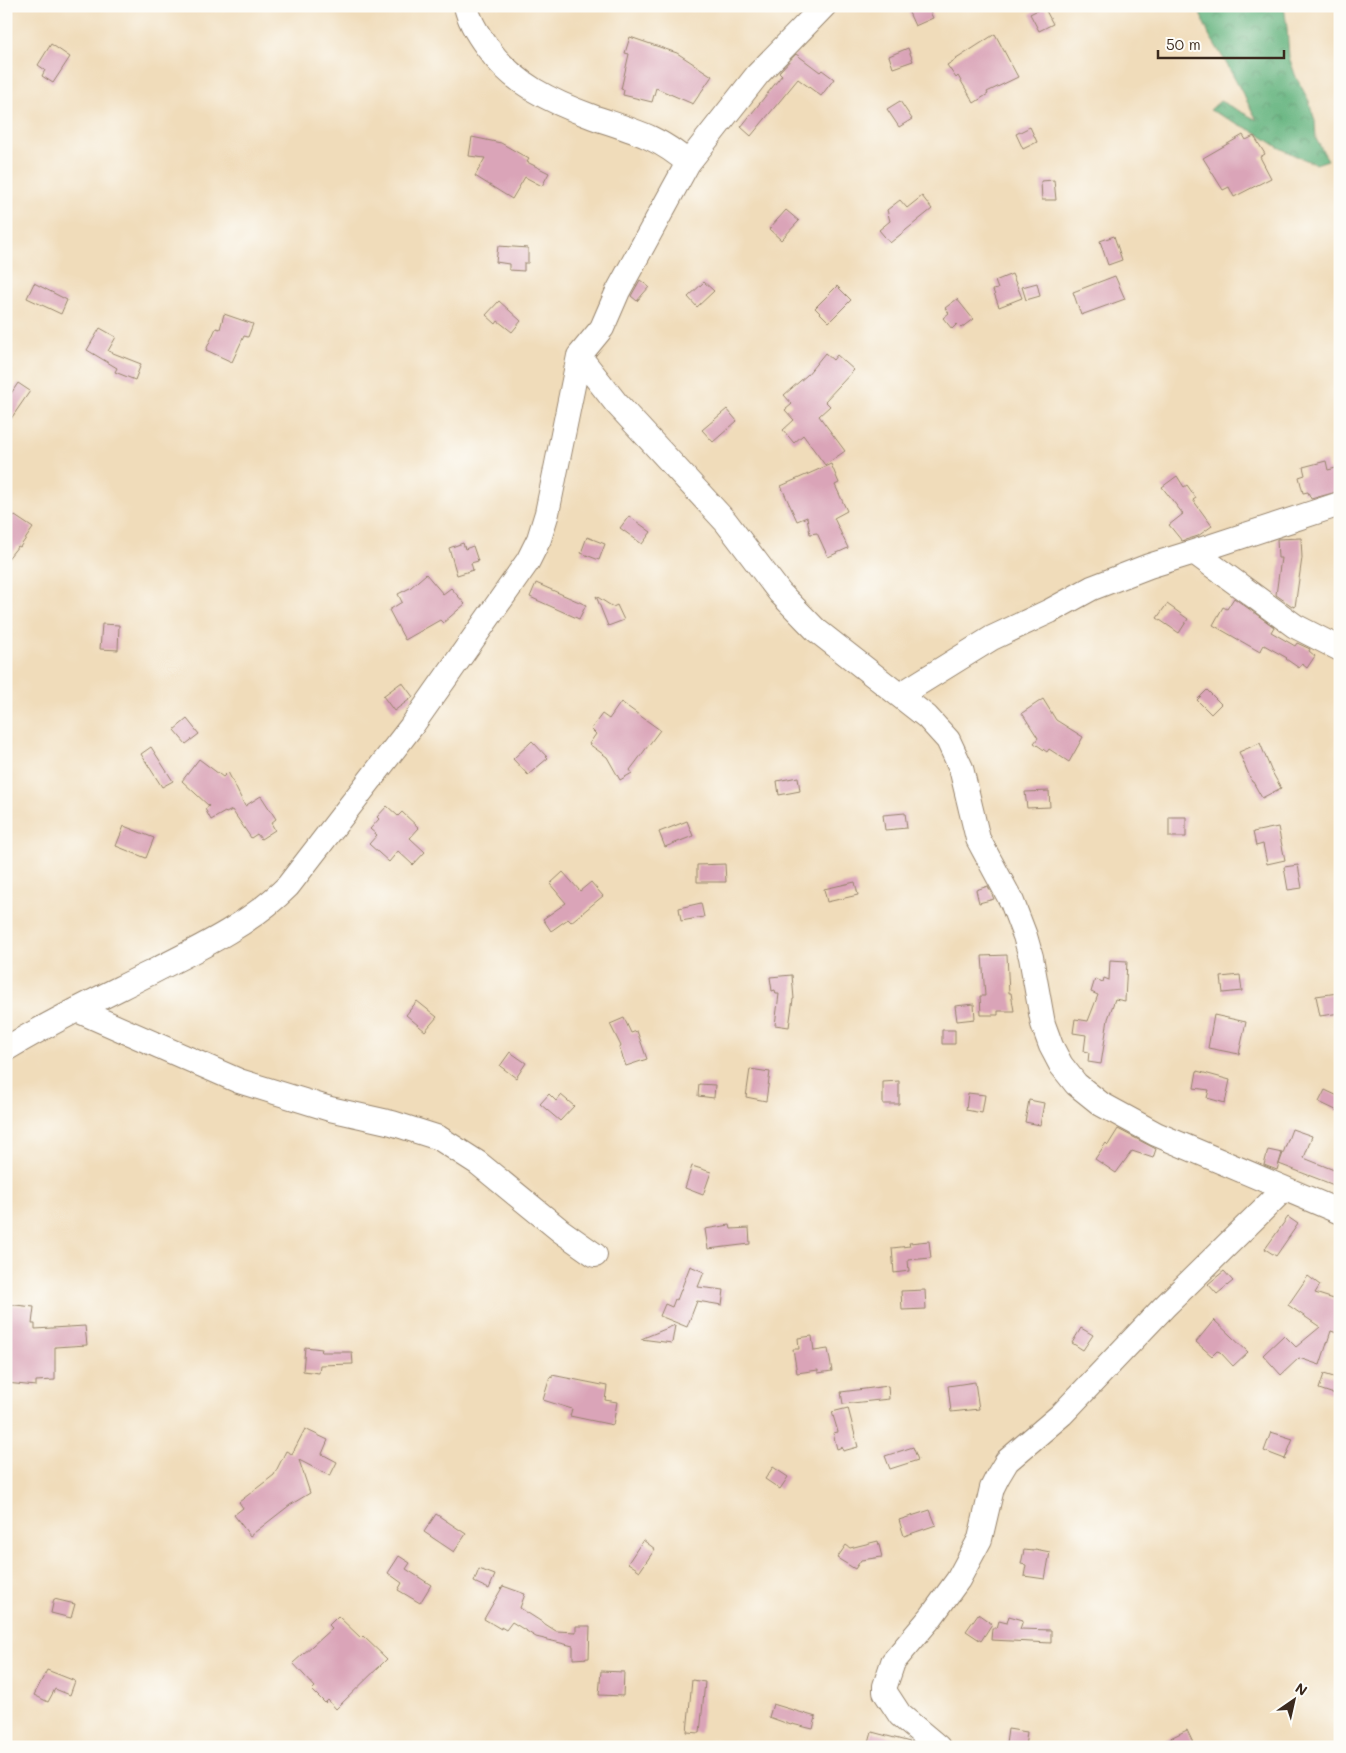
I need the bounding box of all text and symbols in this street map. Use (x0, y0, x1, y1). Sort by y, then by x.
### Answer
scale bar (1158, 28, 1285, 60)
text: 50 m (1166, 34, 1201, 54)
north arrow (1268, 1676, 1318, 1726)
text: N (1292, 1678, 1311, 1700)

